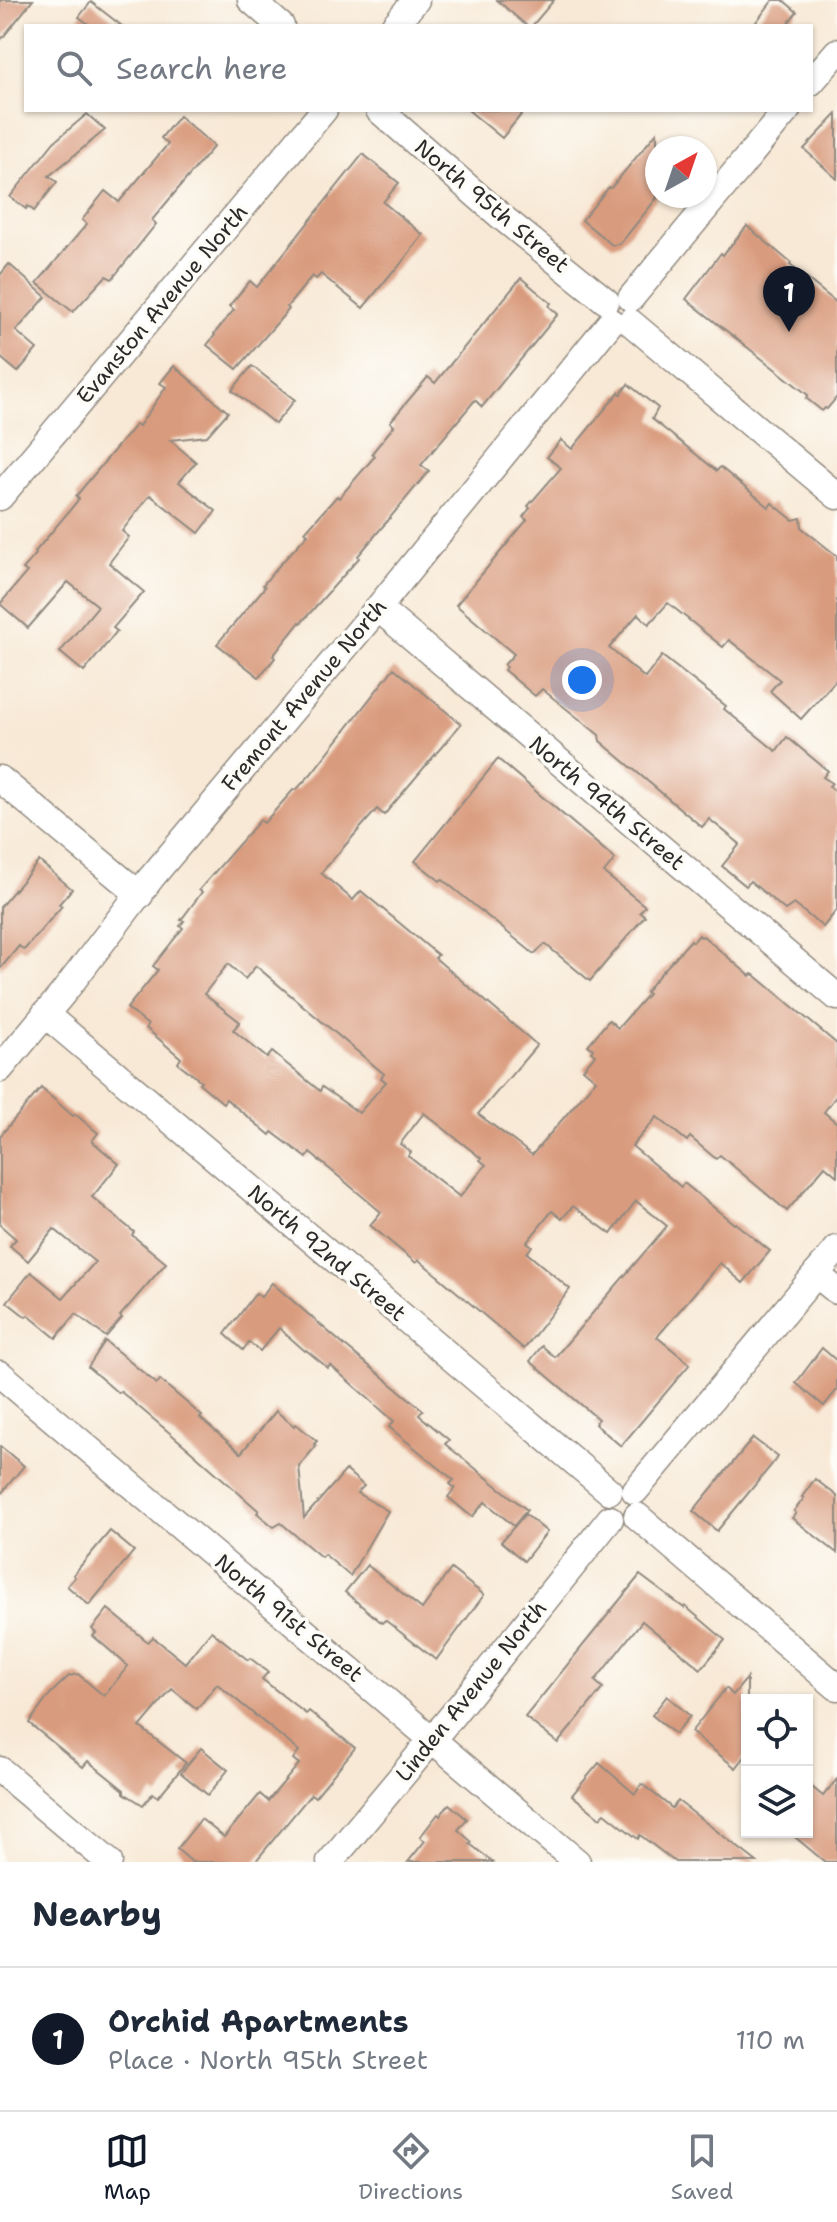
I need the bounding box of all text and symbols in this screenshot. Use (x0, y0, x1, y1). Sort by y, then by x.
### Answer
search box (24, 24, 813, 112)
icon: search (52, 46, 96, 90)
text: Search here (116, 48, 287, 89)
street label: North 95th Street (409, 133, 575, 279)
north arrow (645, 136, 717, 208)
street label: Evanston Avenue North (70, 198, 254, 410)
pin: 1 (763, 266, 815, 332)
street label: Fremont Avenue North (215, 593, 393, 797)
your location (562, 660, 602, 700)
street label: North 94th Street (523, 729, 691, 877)
street label: North 92nd Street (242, 1178, 412, 1328)
street label: North 91st Street (209, 1547, 369, 1689)
street label: Linden Avenue North (389, 1594, 553, 1788)
map controls (741, 1694, 813, 1838)
button: locate (741, 1694, 813, 1766)
button: layers (741, 1766, 813, 1838)
text: Nearby (32, 1891, 162, 1937)
text: Orchid Apartments (108, 2001, 409, 2042)
text: 1 (52, 2022, 64, 2057)
text: 110 m (735, 2022, 805, 2057)
text: Place · North 95th Street (108, 2042, 428, 2077)
tab: Map (104, 2129, 151, 2206)
tab: Directions (358, 2129, 463, 2206)
tab: Saved (671, 2129, 733, 2206)

